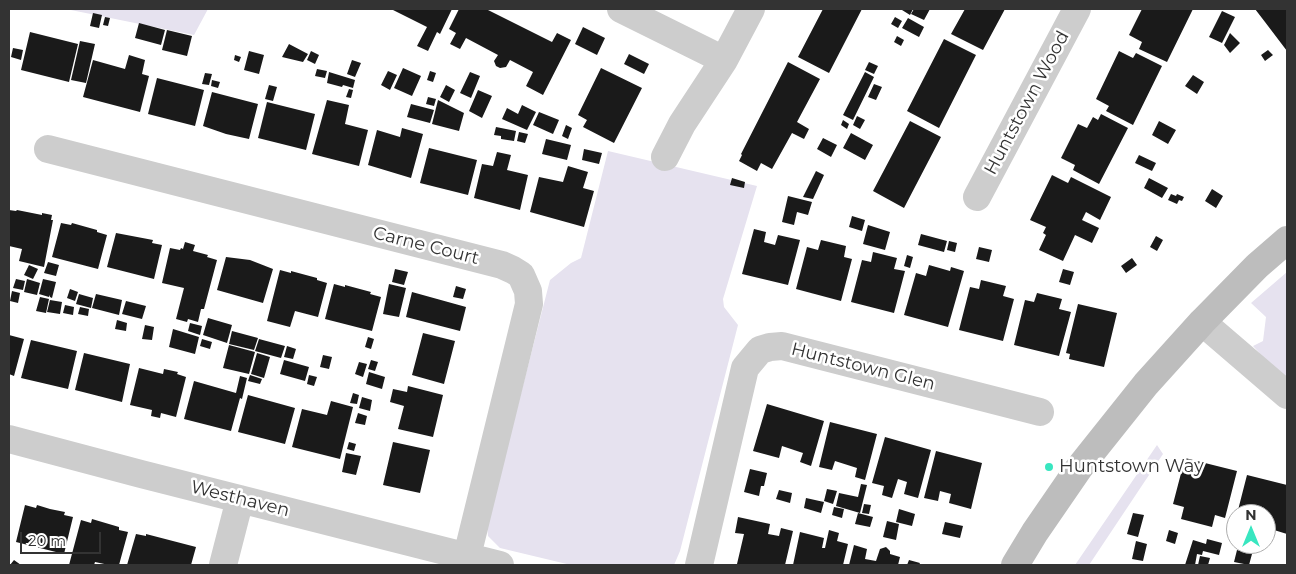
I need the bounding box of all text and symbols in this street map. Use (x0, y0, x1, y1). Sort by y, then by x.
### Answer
street label: Huntstown Wood (980, 28, 1074, 178)
street label: Carne Court (371, 222, 481, 270)
street label: Huntstown Glen (789, 339, 937, 395)
place label: Huntstown Way (1059, 456, 1204, 478)
marker: Huntstown Way (1043, 461, 1055, 473)
street label: Westhaven (188, 476, 292, 522)
north arrow (1226, 504, 1276, 554)
text: N (1245, 506, 1257, 524)
scale bar (22, 522, 104, 554)
text: 20 m (28, 531, 66, 550)

